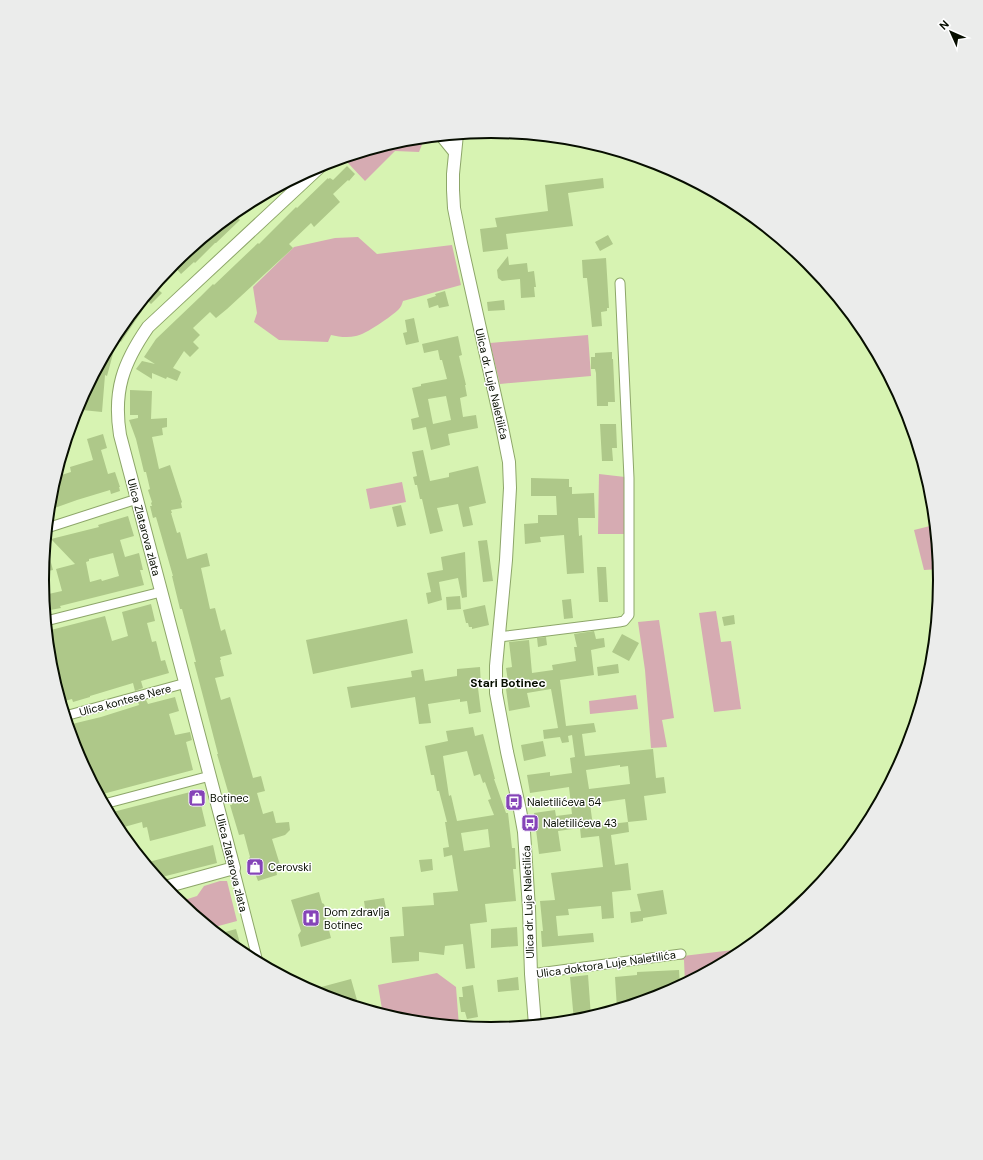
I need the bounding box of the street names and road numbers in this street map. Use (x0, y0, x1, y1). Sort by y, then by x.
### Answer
street label: Ulica dr. Luje Naletilića (472, 327, 512, 441)
street label: Ulica Zlatarova zlata (124, 477, 164, 577)
street label: Ulica kontese Nere (78, 681, 172, 719)
street label: Ulica Zlatarova zlata (213, 813, 251, 913)
street label: Ulica dr. Luje Naletilića (519, 845, 537, 959)
street label: Ulica doktora Luje Naletilića (535, 947, 677, 981)

